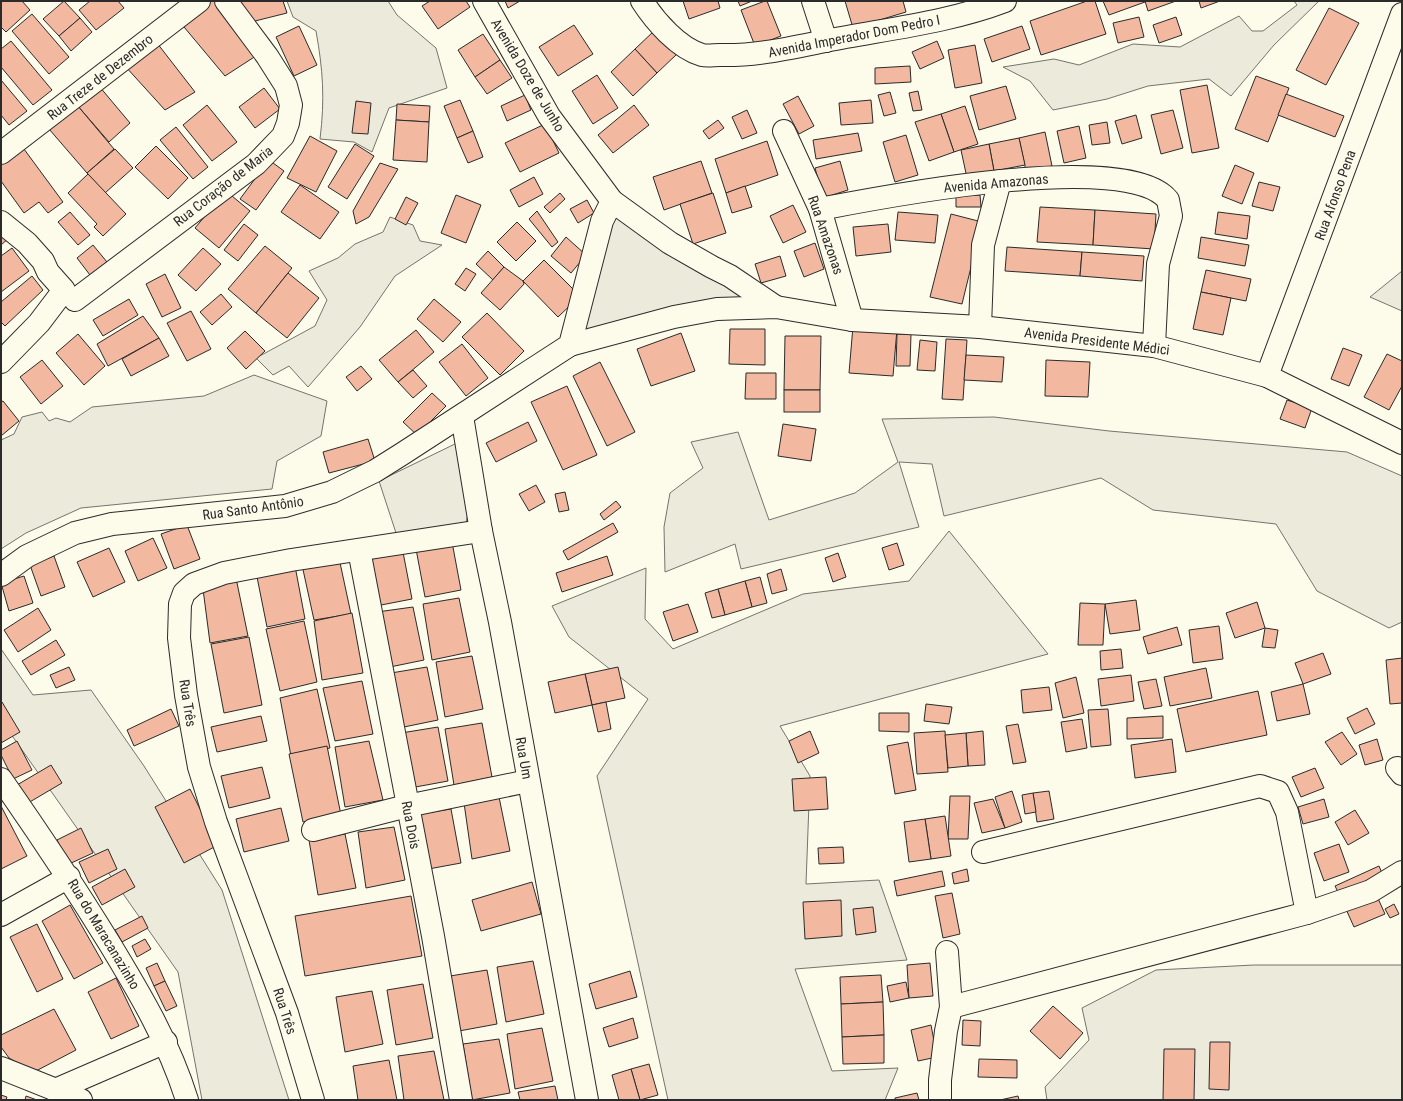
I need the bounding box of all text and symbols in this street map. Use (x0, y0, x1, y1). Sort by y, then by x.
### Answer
street label: Avenida Imperador Dom Pedro I (767, 11, 941, 61)
street label: Avenida Doze de Junho (488, 16, 568, 134)
street label: Rua Treze de Dezembro (44, 31, 156, 123)
street label: Rua Coração de Maria (170, 142, 276, 230)
street label: Rua Afonso Pena (1311, 148, 1359, 242)
street label: Avenida Amazonas (943, 170, 1049, 196)
street label: Rua Amazonas (805, 193, 847, 277)
street label: Avenida Presidente Médici (1023, 324, 1171, 358)
street label: Rua Santo Antônio (201, 493, 305, 523)
street label: Rua Três (176, 678, 200, 728)
street label: Rua Um (512, 736, 536, 780)
street label: Rua Dois (398, 800, 424, 850)
street label: Rua do Maracanazinho (65, 876, 143, 992)
street label: Rua Três (270, 986, 300, 1036)

